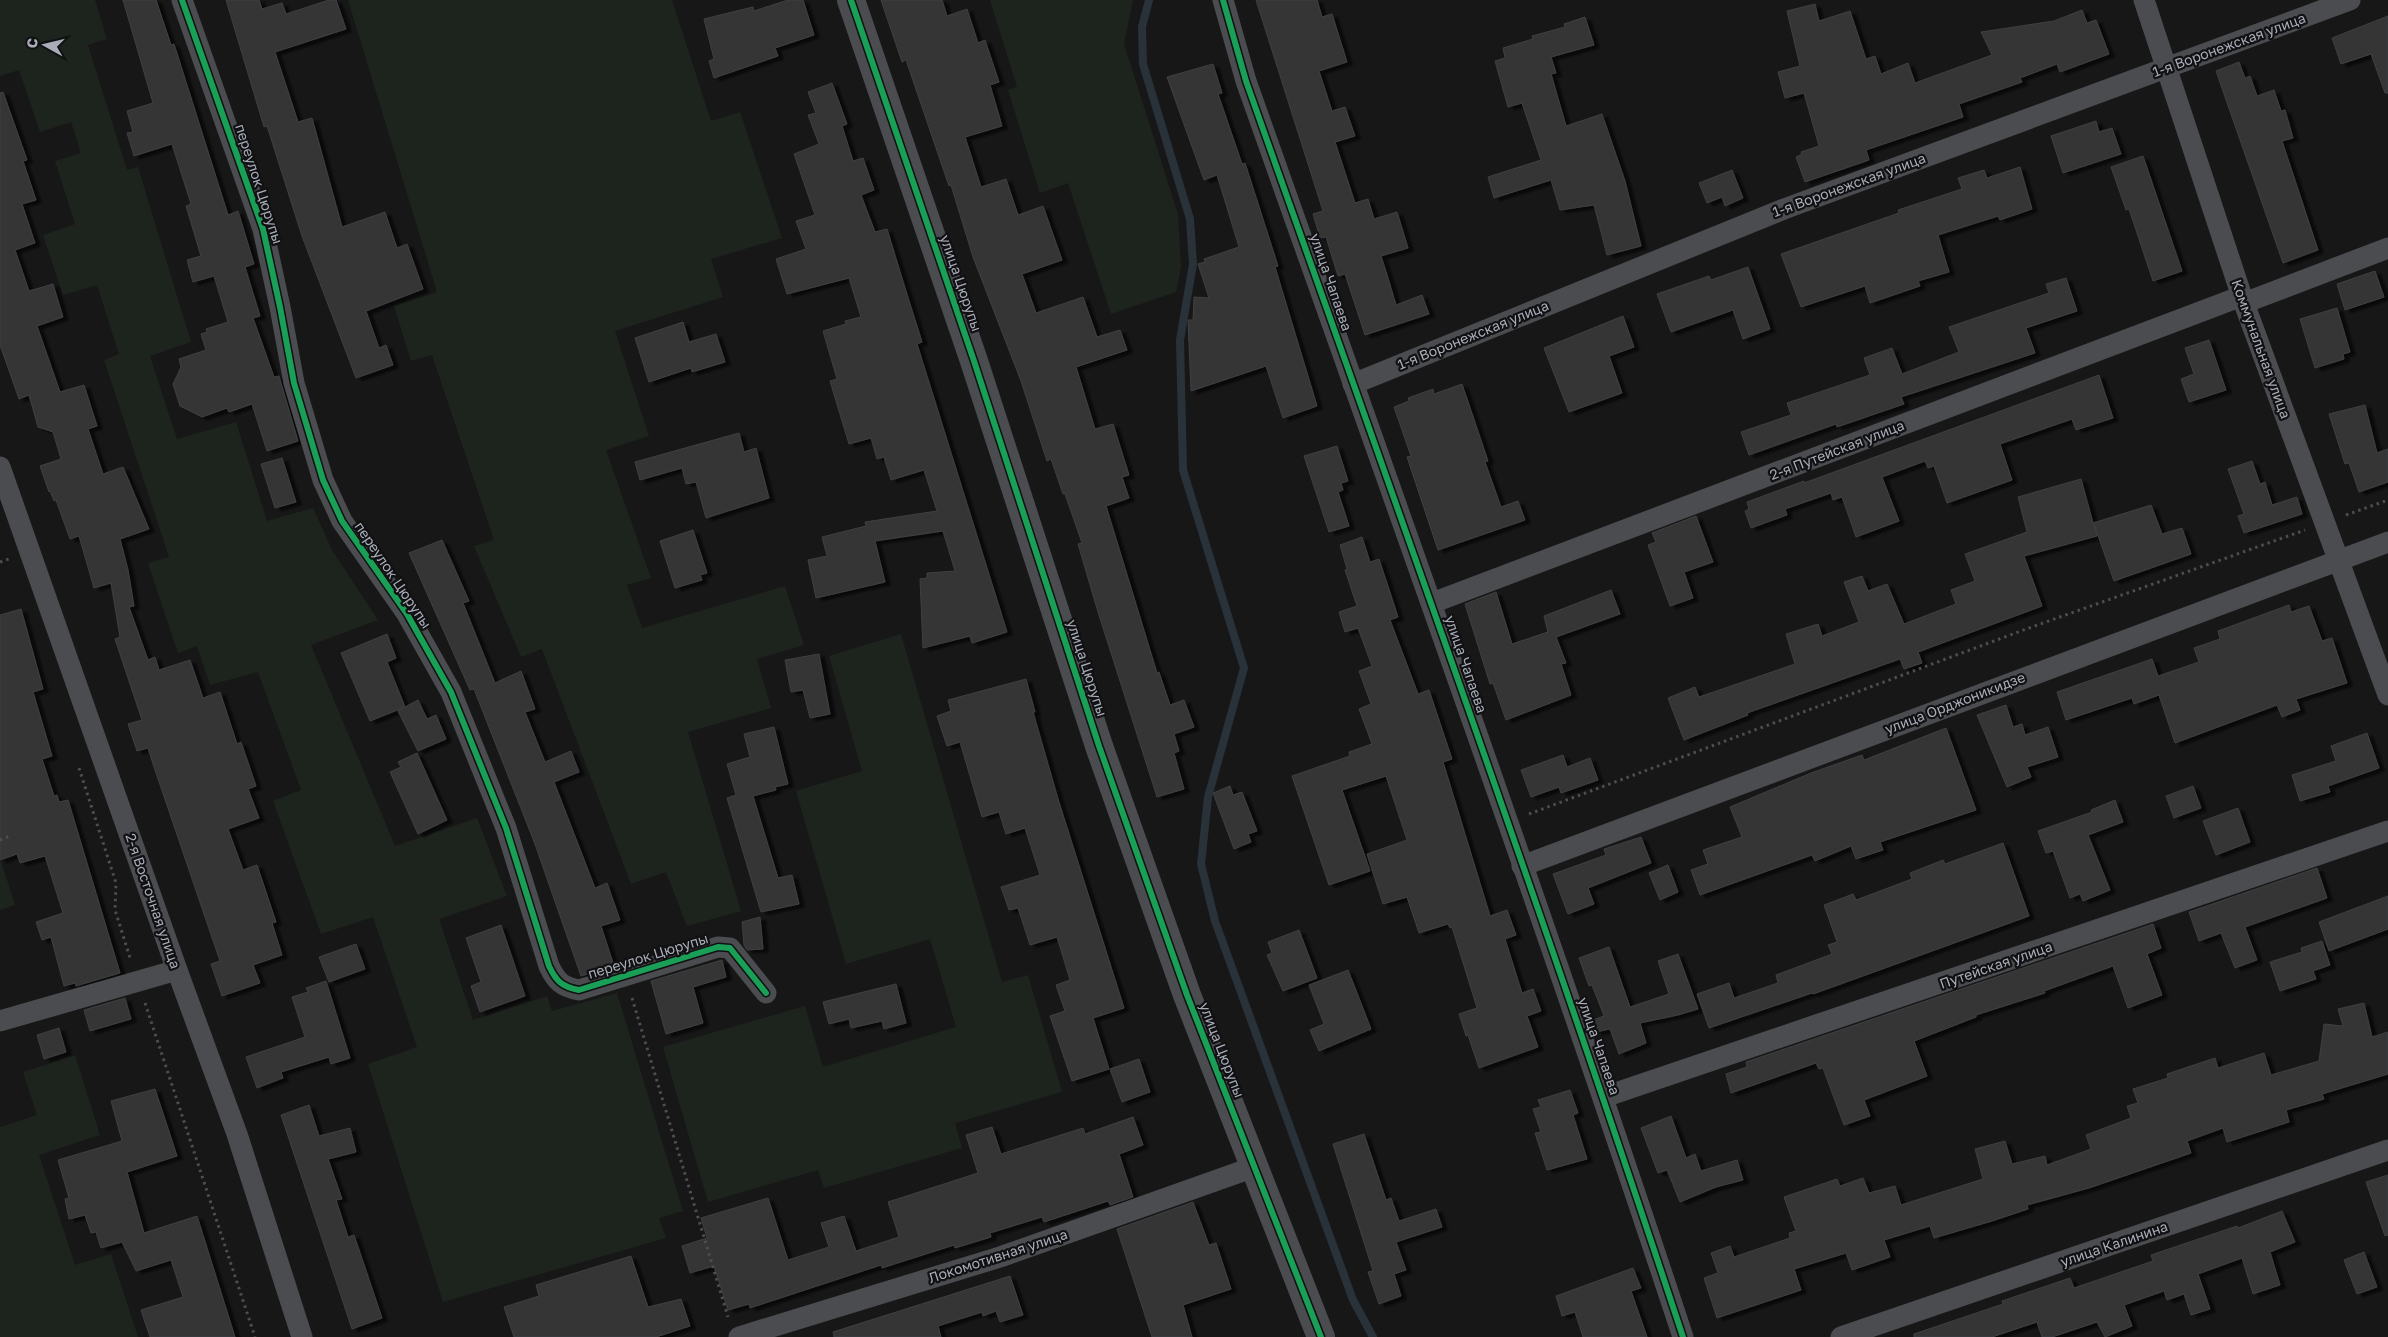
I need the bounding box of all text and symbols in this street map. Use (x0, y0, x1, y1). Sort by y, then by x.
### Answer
street label: 1-я Воронежская улица (2150, 9, 2308, 80)
north arrow (20, 20, 70, 70)
text: С (23, 37, 41, 49)
street label: переулок Цюрупы (232, 122, 287, 246)
street label: 1-я Воронежская улица (1770, 149, 1928, 220)
street label: улица Чапаева (1307, 231, 1356, 333)
street label: улица Цюрупы (937, 232, 986, 333)
street label: Коммунальная улица (2228, 277, 2295, 421)
street label: 1-я Воронежская улица (1395, 296, 1551, 373)
street label: 2-я Путейская улица (1767, 416, 1907, 483)
street label: переулок Цюрупы (351, 518, 435, 631)
street label: улица Чапаева (1442, 613, 1491, 715)
street label: улица Цюрупы (1064, 617, 1111, 718)
street label: улица Орджоникидзе (1882, 668, 2027, 737)
street label: 2-я Восточная улица (122, 831, 185, 971)
street label: переулок Цюрупы (586, 929, 710, 982)
street label: Путейская улица (1937, 937, 2054, 992)
street label: улица Чапаева (1575, 995, 1624, 1097)
street label: улица Цюрупы (1196, 1000, 1248, 1100)
street label: улица Калинина (2058, 1217, 2170, 1270)
street label: Локомотивная улица (926, 1225, 1070, 1286)

